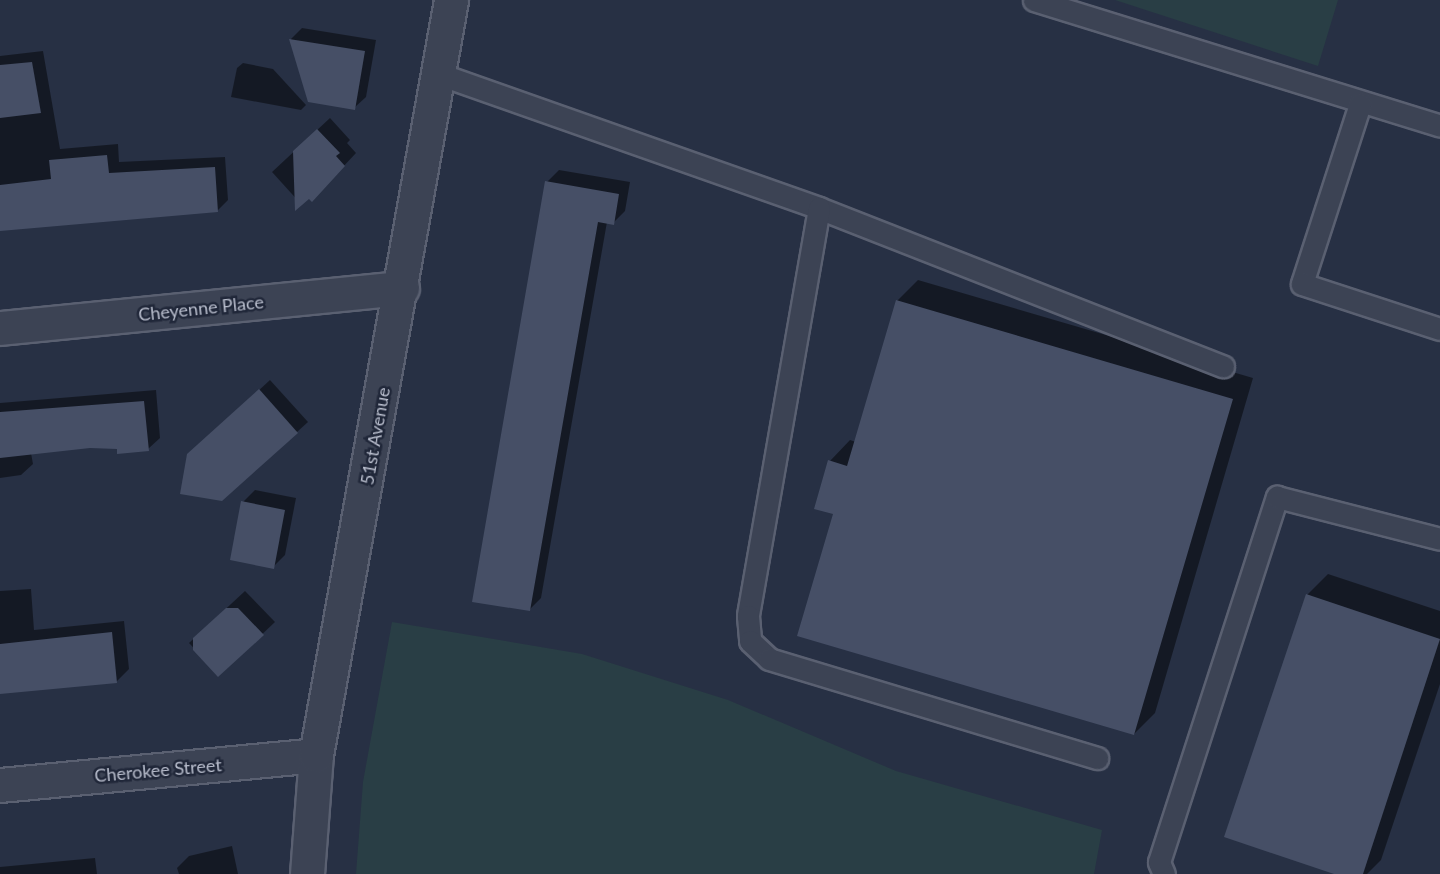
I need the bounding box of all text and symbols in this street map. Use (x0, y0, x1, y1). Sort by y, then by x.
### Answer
street label: Cheyenne Place (137, 291, 265, 325)
street label: 51st Avenue (356, 385, 394, 487)
street label: Cherokee Street (94, 754, 222, 786)

